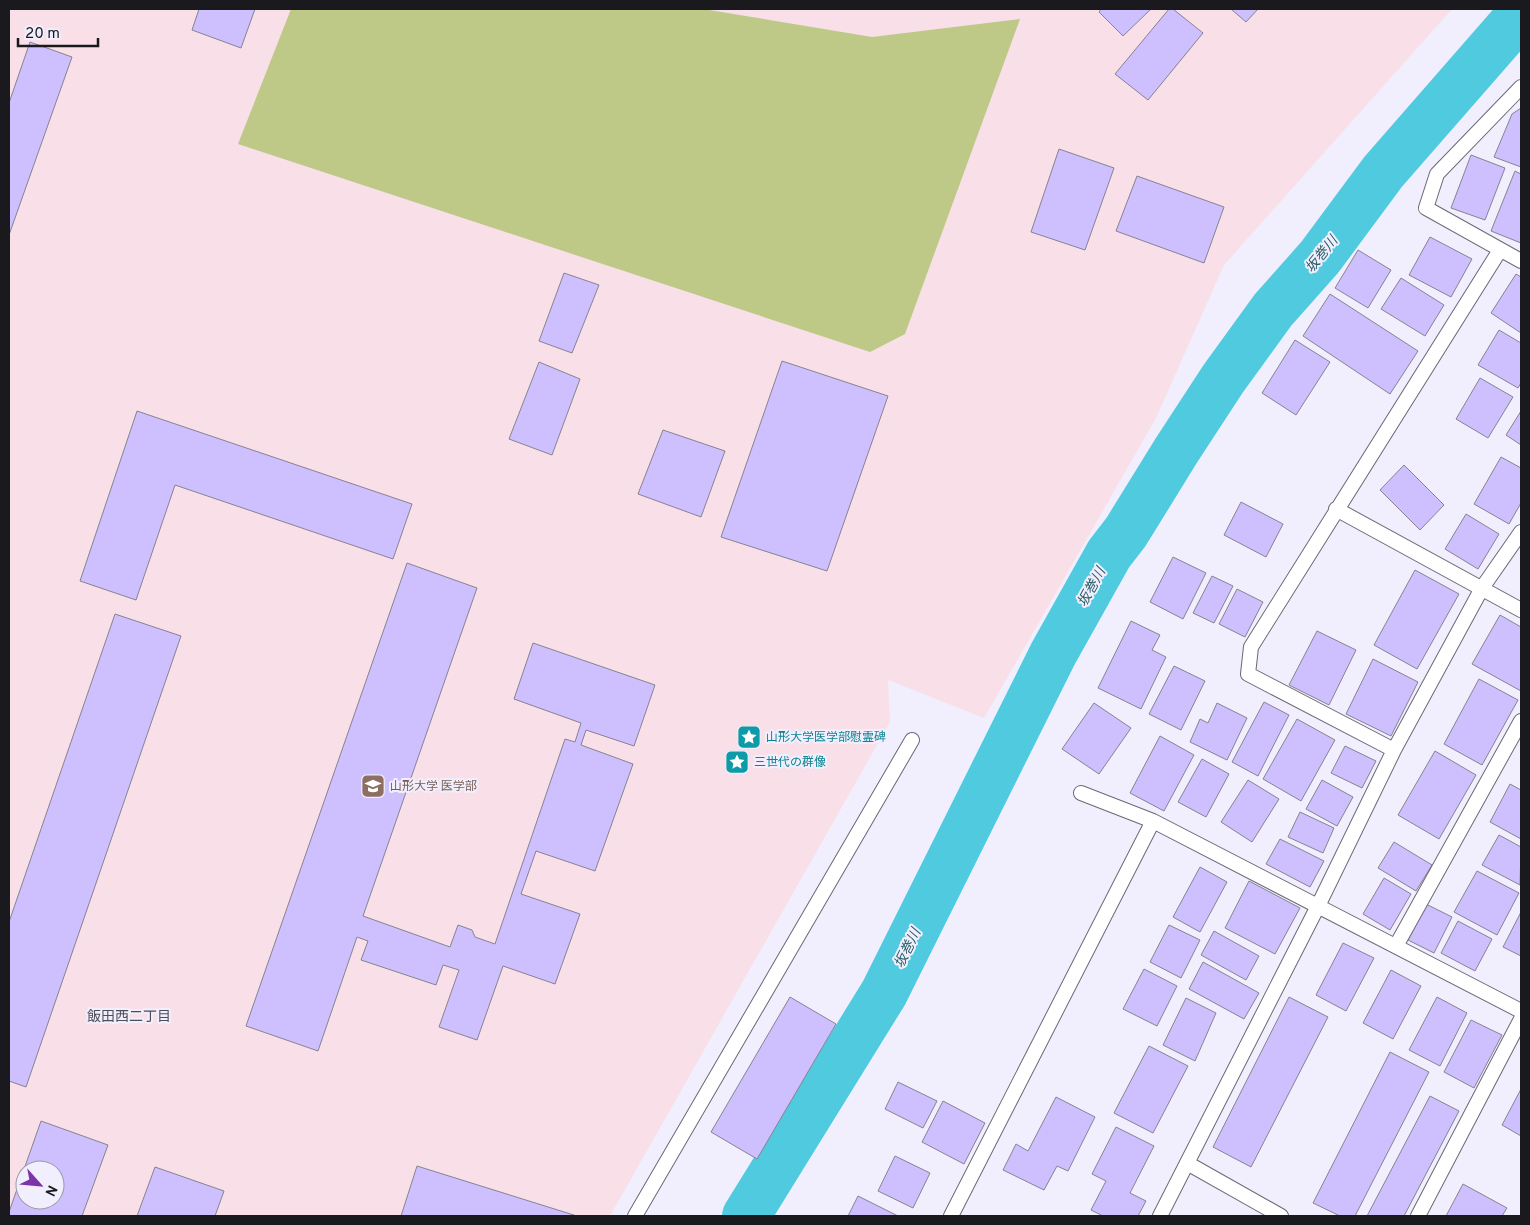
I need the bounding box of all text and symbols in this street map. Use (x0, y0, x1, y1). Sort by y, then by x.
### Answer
scale bar (18, 15, 98, 47)
text: 20 m (25, 25, 60, 44)
water label: 坂巻川 (1302, 232, 1343, 277)
water label: 坂巻川 (1075, 563, 1111, 610)
place icon: 山形大学医学部慰霊碑 (736, 724, 762, 750)
place label: 山形大学医学部慰霊碑 (766, 730, 886, 746)
place icon: 三世代の群像 (724, 749, 750, 775)
place label: 三世代の群像 (754, 755, 826, 771)
school or university icon: 山形大学 医学部 (360, 773, 386, 799)
place label: 山形大学 医学部 (390, 779, 477, 795)
water label: 坂巻川 (892, 924, 926, 971)
district label: 飯田西二丁目 (87, 1009, 171, 1026)
north arrow (15, 1160, 65, 1210)
text: N (40, 1182, 60, 1199)

